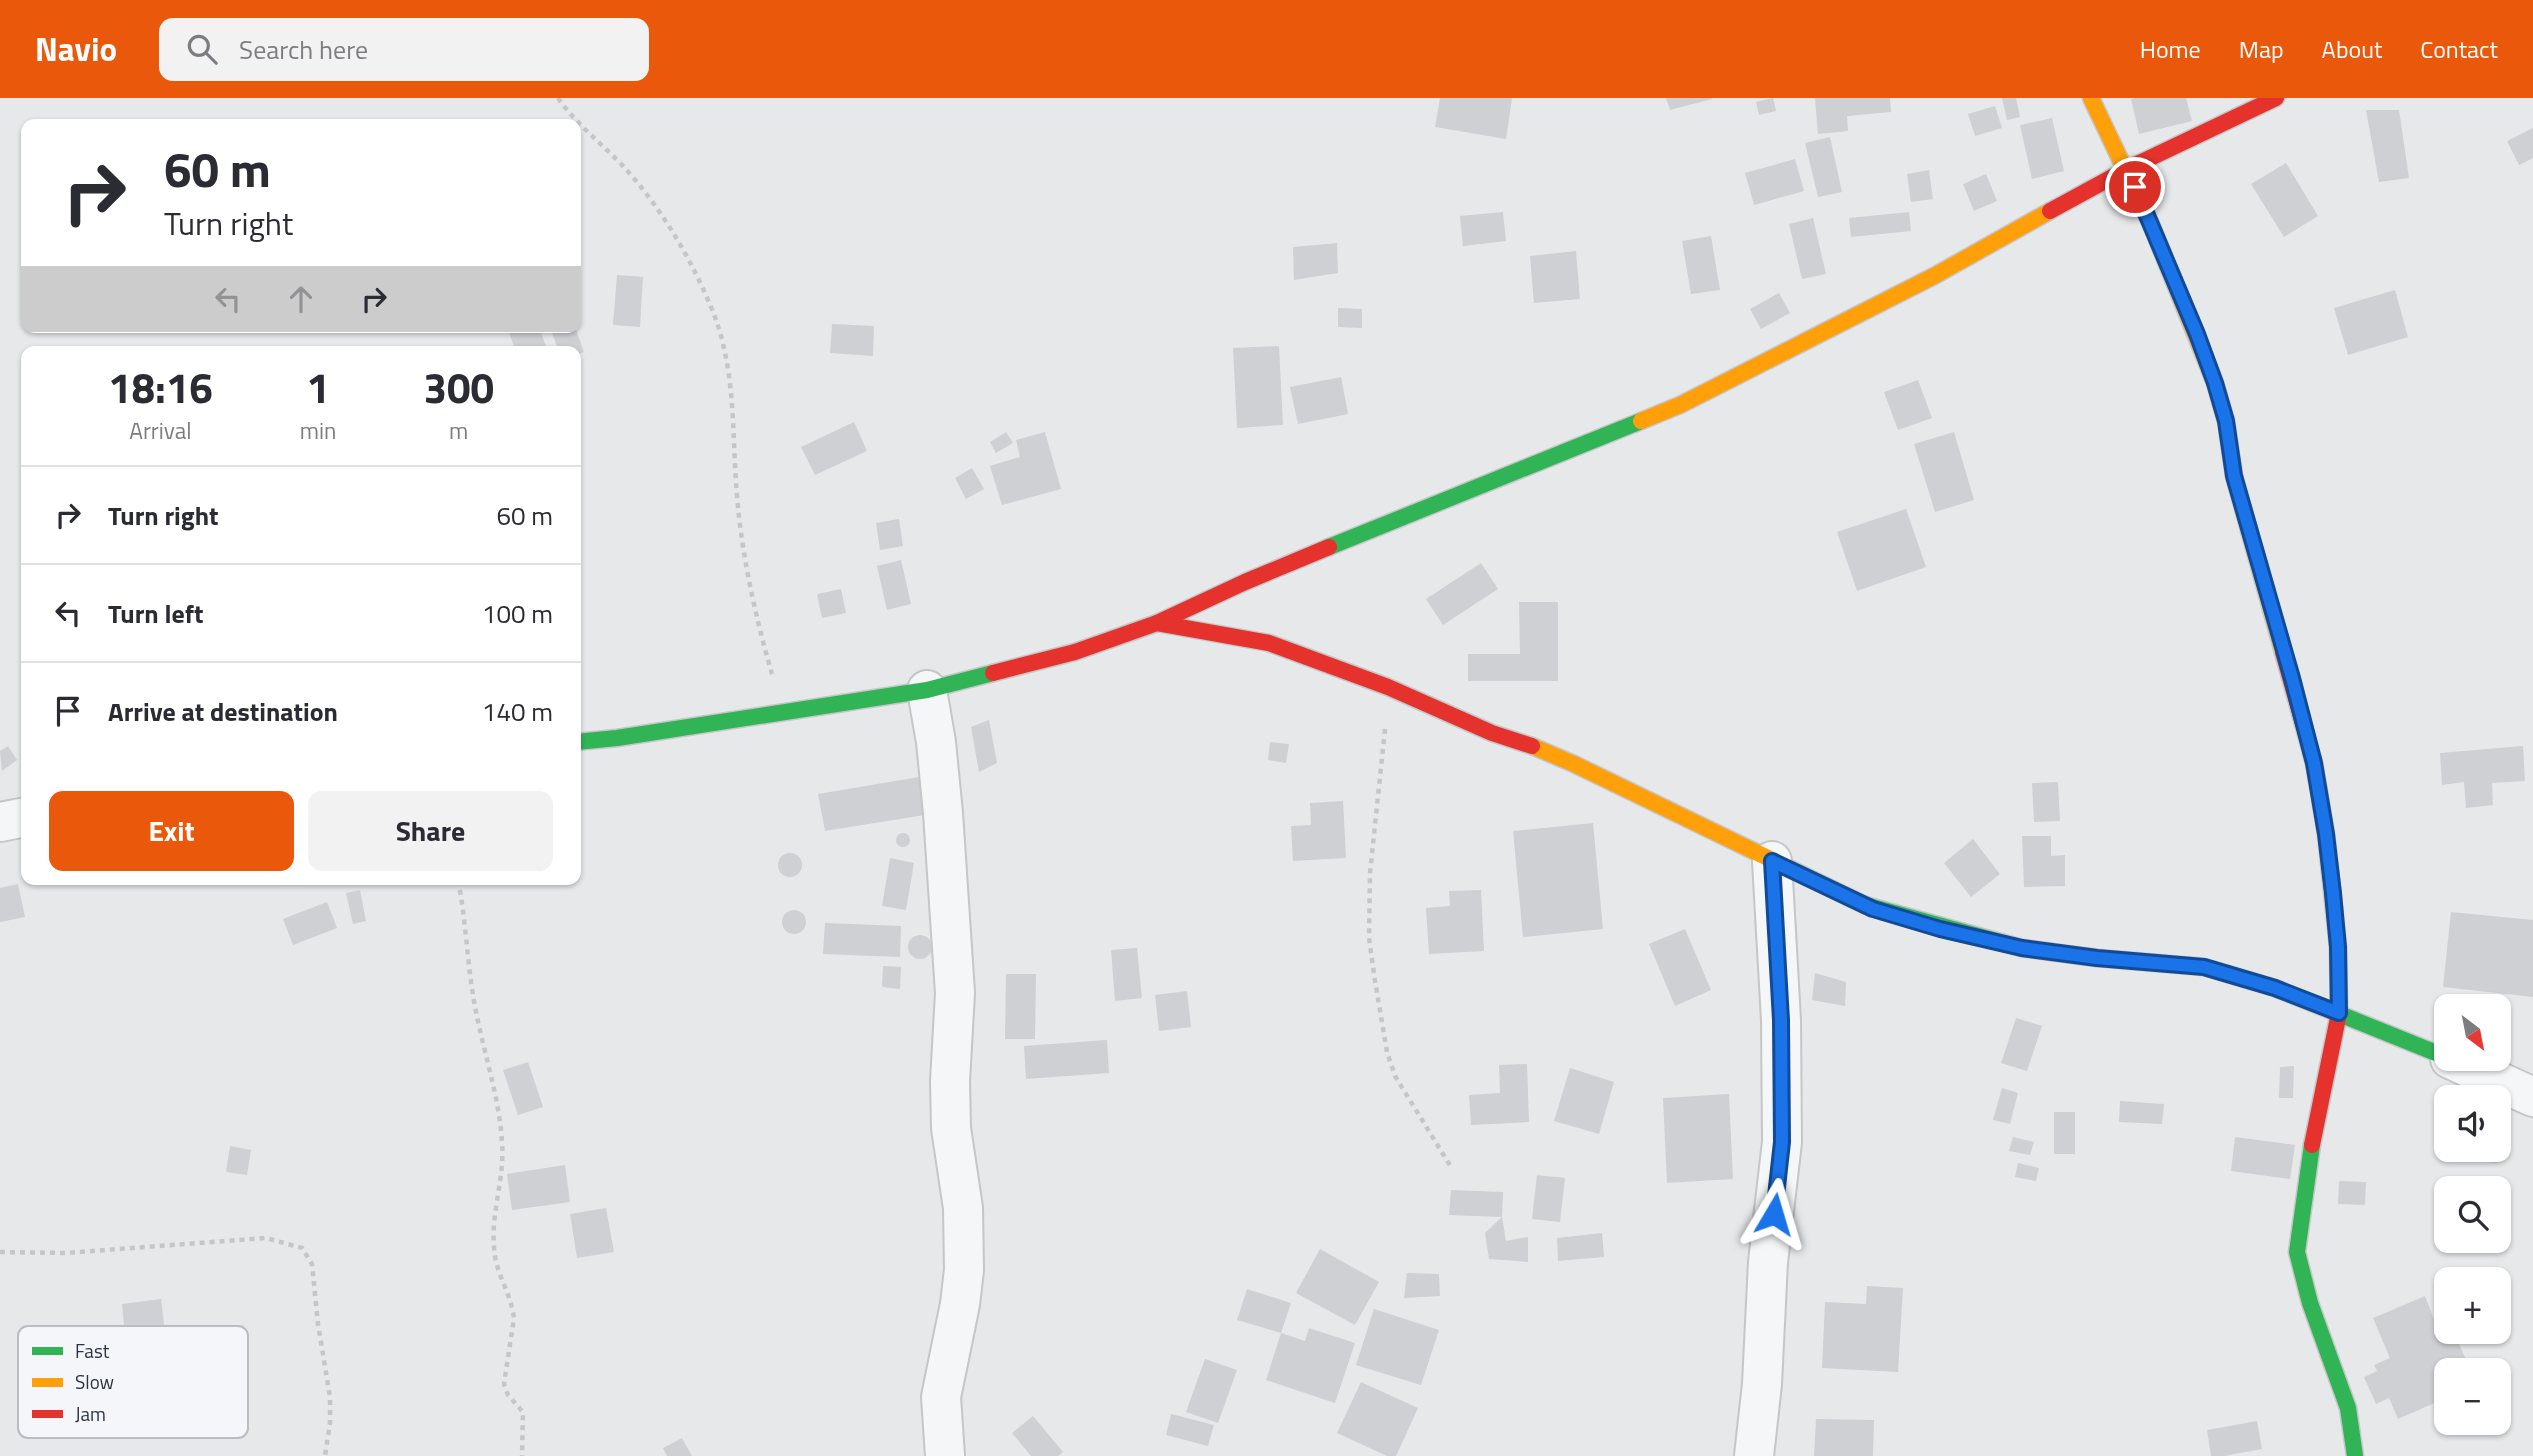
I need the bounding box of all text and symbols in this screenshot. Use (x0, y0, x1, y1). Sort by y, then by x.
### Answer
search box (159, 18, 649, 81)
text: Navio (35, 24, 117, 74)
icon: search (183, 30, 221, 68)
text: Search here (239, 30, 368, 69)
text: Home (2140, 31, 2201, 67)
text: Map (2239, 31, 2284, 67)
text: About (2322, 31, 2382, 67)
text: Contact (2420, 31, 2498, 67)
text: 60 m (164, 131, 271, 206)
icon: right (49, 147, 140, 238)
pin (2105, 157, 2165, 217)
icon: arrive (2116, 168, 2154, 206)
text: Turn right (164, 199, 293, 247)
icon: left (209, 280, 247, 318)
icon: ahead (282, 280, 320, 318)
icon: right (355, 280, 393, 318)
text: 18:16 (108, 355, 213, 419)
text: 1 (306, 355, 330, 419)
text: 300 (423, 355, 494, 419)
text: Arrival (129, 413, 192, 448)
text: min (300, 413, 336, 448)
text: m (449, 413, 468, 448)
icon: right (49, 496, 87, 534)
text: Turn right (108, 496, 219, 535)
text: 60 m (496, 496, 553, 535)
icon: left (49, 594, 87, 632)
text: Turn left (108, 594, 203, 633)
text: 100 m (482, 594, 553, 633)
icon: arrive (49, 692, 87, 730)
text: Arrive at destination (108, 692, 338, 731)
text: 140 m (482, 692, 553, 731)
button: Exit (49, 791, 294, 871)
button: Share (308, 791, 553, 871)
north arrow (2434, 994, 2511, 1071)
map controls (2434, 994, 2511, 1435)
button: sound (2434, 1085, 2511, 1162)
button: search (2434, 1176, 2511, 1253)
position arrow (1737, 1177, 1811, 1251)
button: + (2434, 1267, 2511, 1344)
legend (18, 1326, 248, 1438)
text: Fast (75, 1336, 110, 1365)
button: − (2434, 1358, 2511, 1435)
text: Slow (75, 1367, 114, 1396)
text: Jam (75, 1399, 106, 1428)

